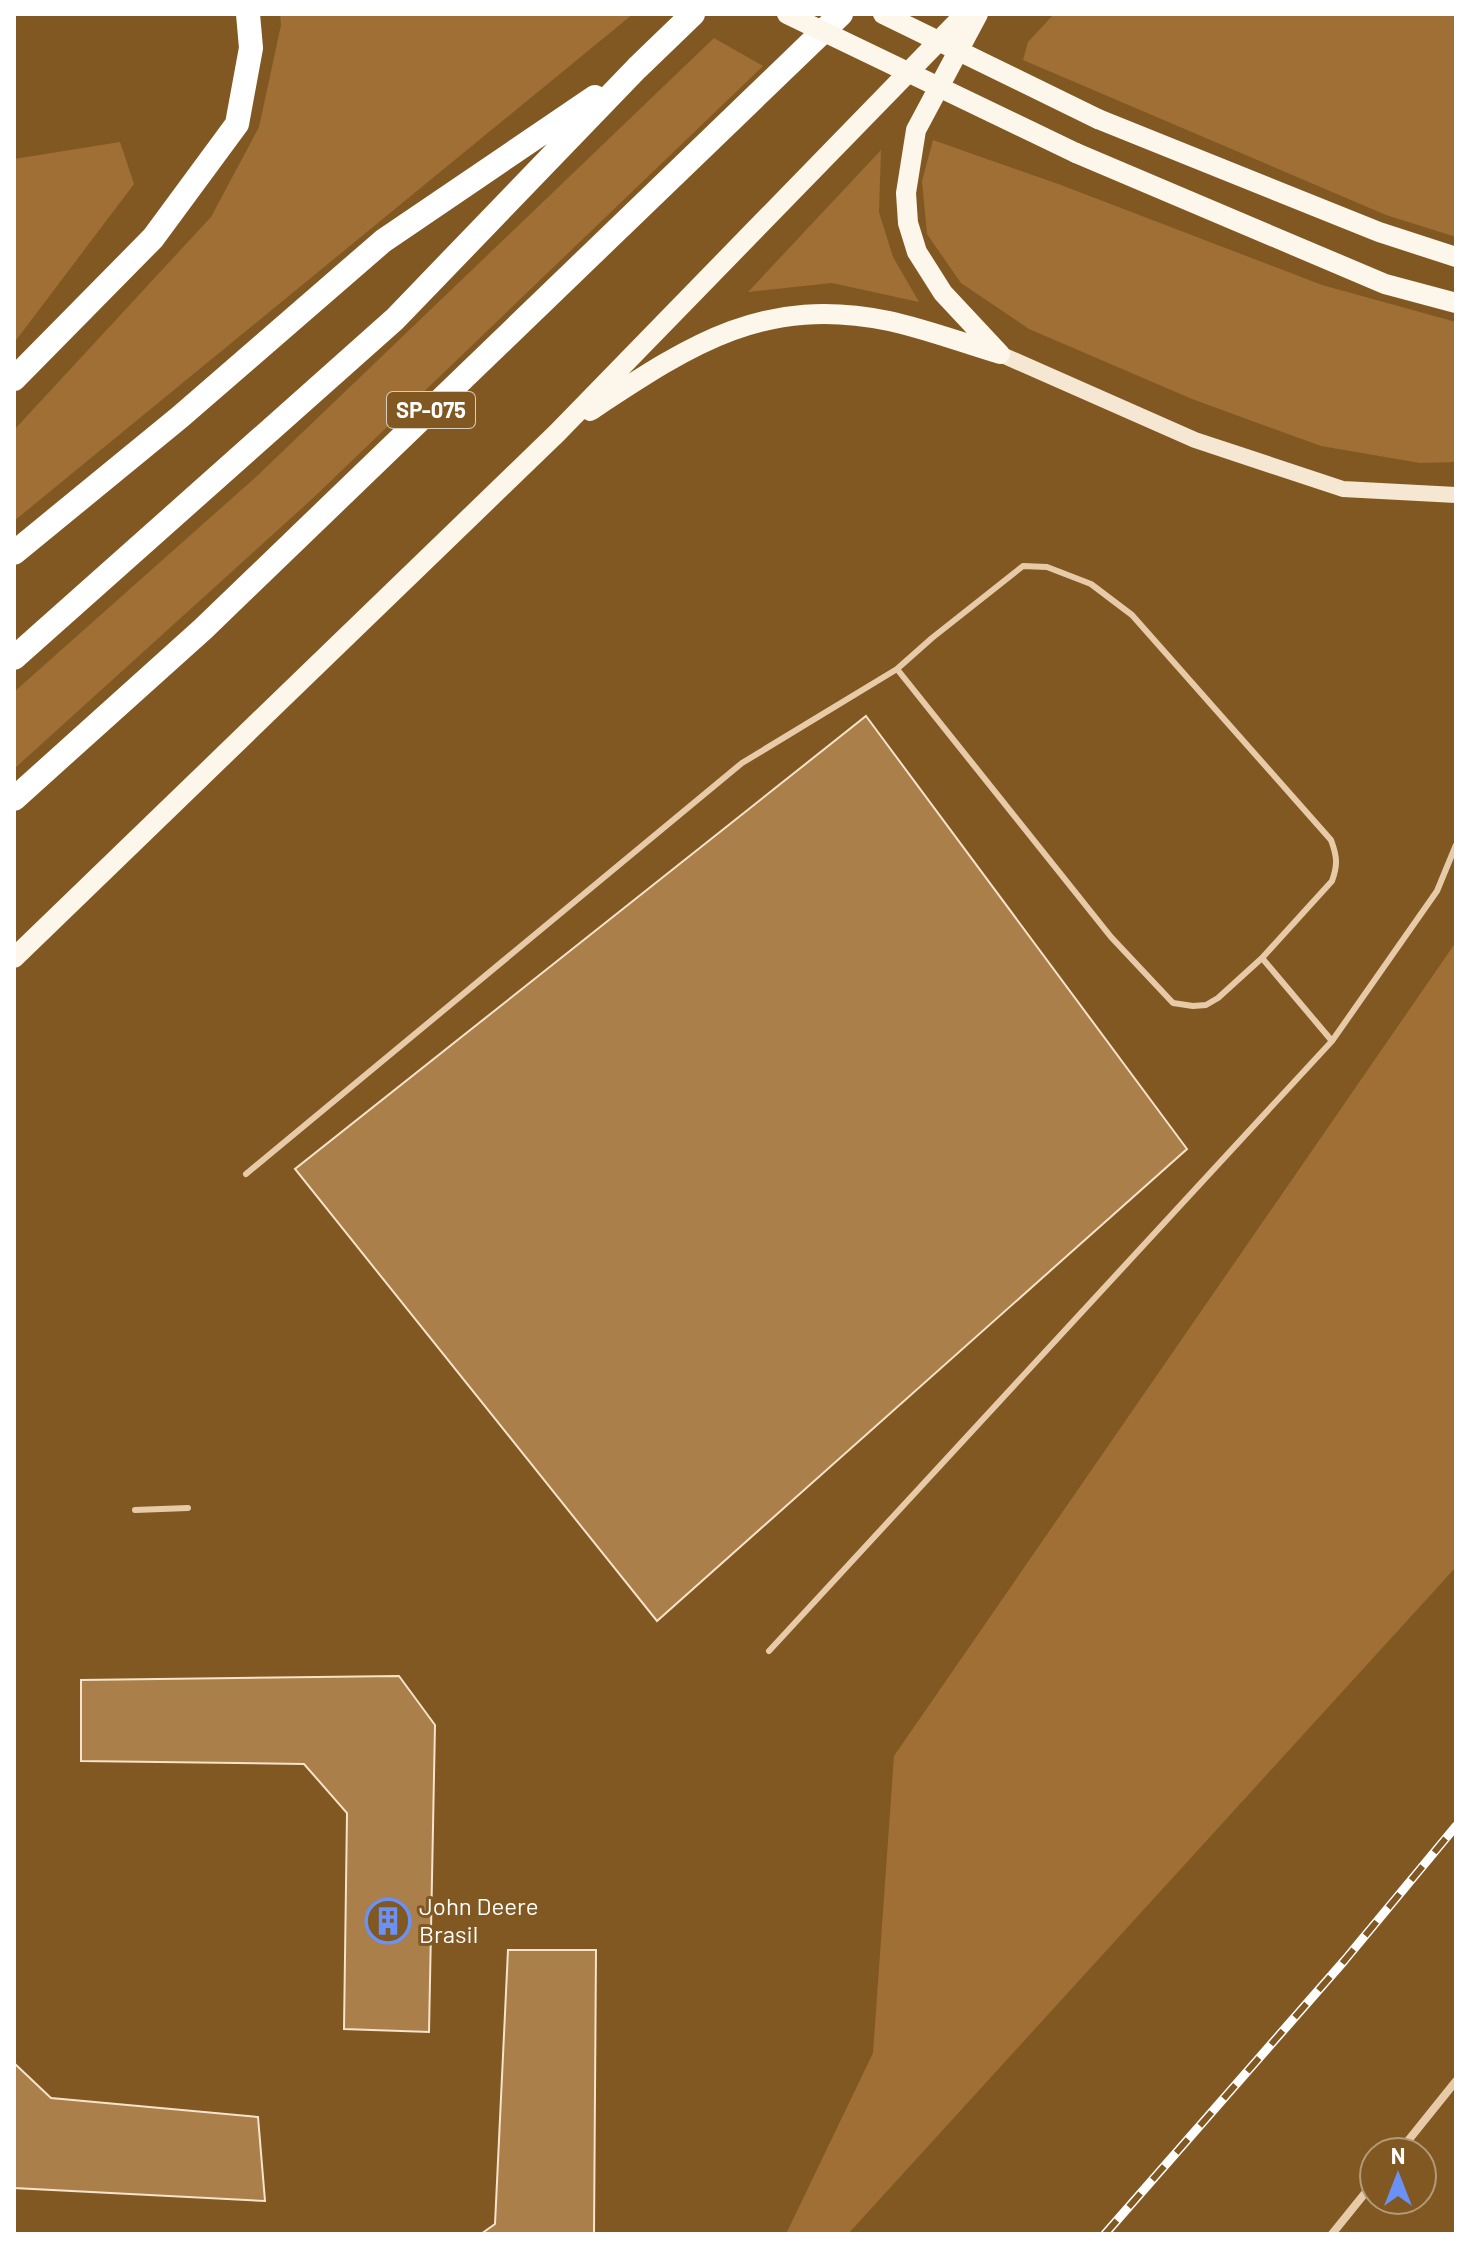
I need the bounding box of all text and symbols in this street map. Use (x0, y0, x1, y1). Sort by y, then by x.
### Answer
road number: SP-075 (387, 392, 475, 428)
place label: John Deere Brasil (419, 1891, 538, 1948)
building icon: John Deere Brasil (364, 1897, 412, 1945)
north arrow (1358, 2136, 1438, 2216)
text: N (1391, 2142, 1405, 2168)

